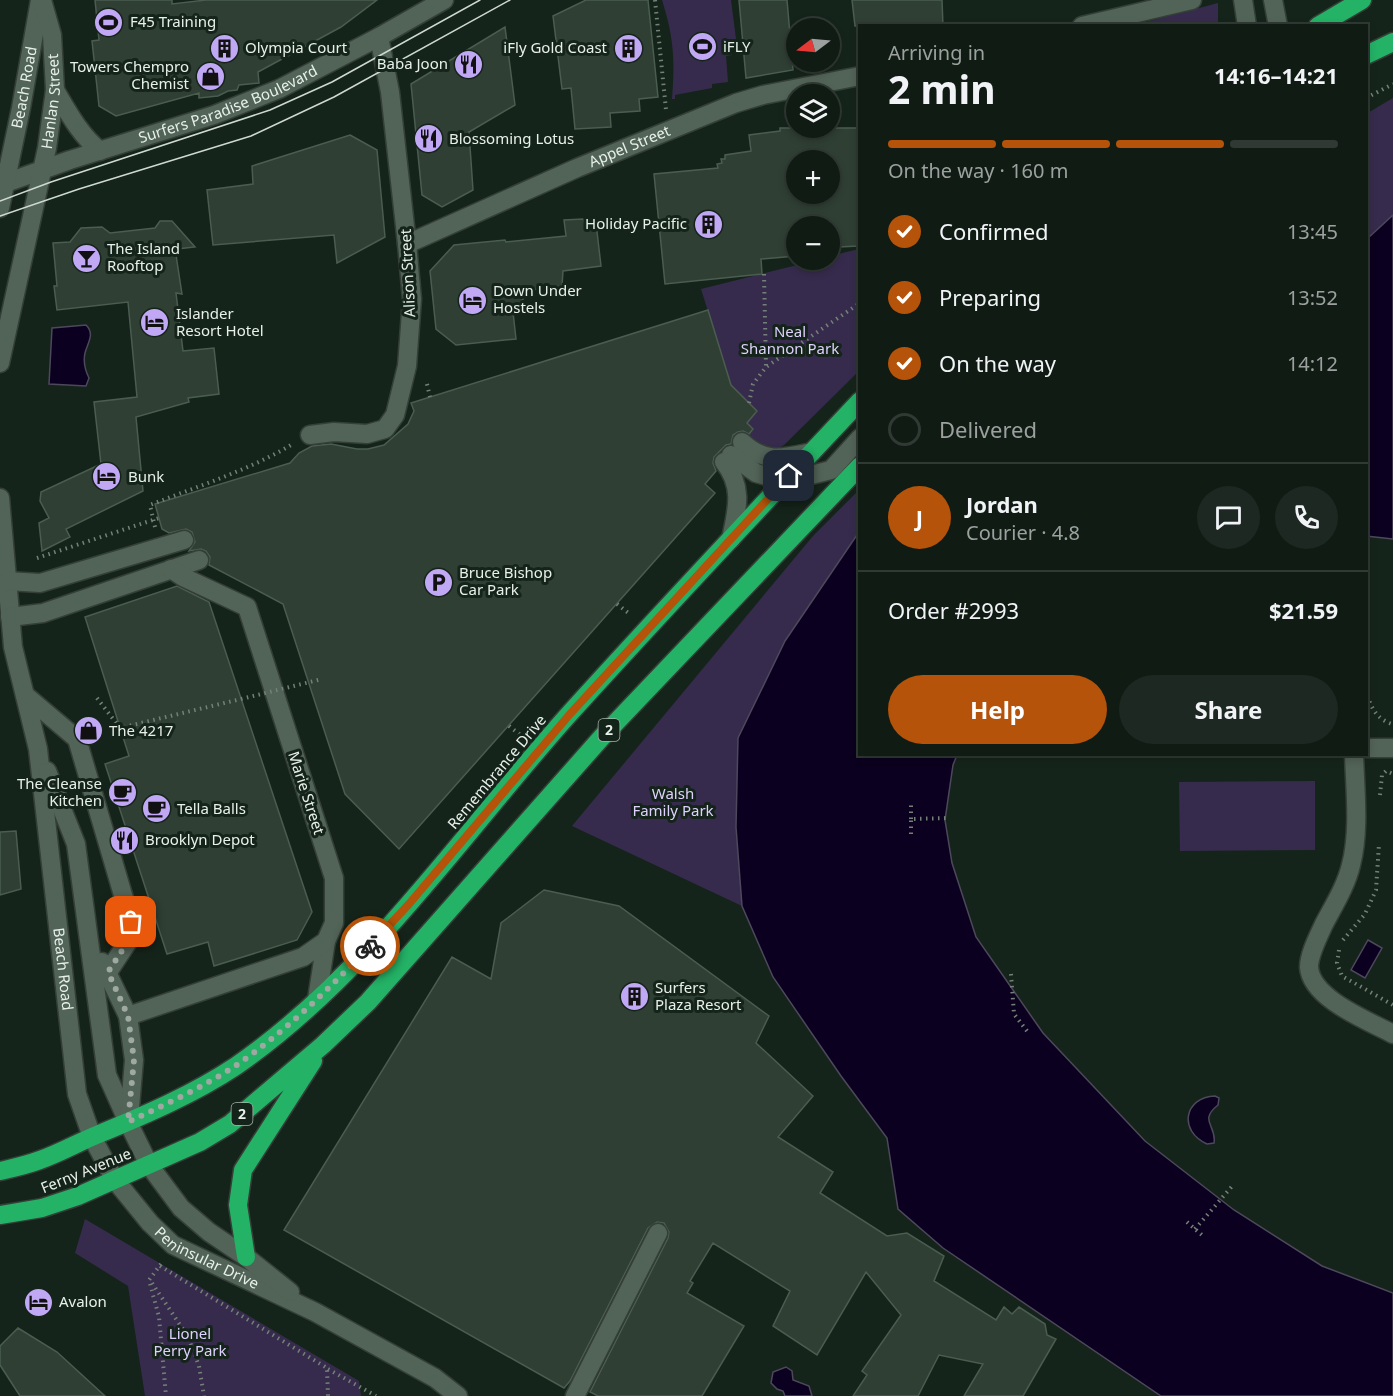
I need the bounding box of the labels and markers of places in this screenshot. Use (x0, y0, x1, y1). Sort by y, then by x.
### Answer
sports icon: F45 Training (93, 6, 125, 38)
place label: F45 Training (130, 11, 216, 31)
sports icon: iFLY (686, 31, 718, 63)
building icon: Olympia Court (208, 32, 240, 64)
building icon: iFly Gold Coast (612, 32, 644, 64)
place label: iFLY (723, 36, 751, 56)
place label: Olympia Court (245, 37, 348, 57)
place label: iFly Gold Coast (503, 37, 608, 57)
restaurant icon: Baba Joon (453, 48, 485, 80)
place label: Baba Joon (377, 53, 448, 73)
place label: Towers Chempro Chemist (70, 56, 190, 93)
shop icon: Towers Chempro Chemist (194, 60, 226, 92)
restaurant icon: Blossoming Lotus (412, 123, 444, 155)
place label: Blossoming Lotus (449, 128, 574, 148)
building icon: Holiday Pacific (692, 208, 724, 240)
place label: Holiday Pacific (585, 213, 687, 233)
place label: The Island Rooftop (107, 238, 180, 275)
bar icon: The Island Rooftop (70, 242, 102, 274)
place label: Down Under Hostels (493, 280, 582, 317)
hotel icon: Down Under Hostels (456, 284, 488, 316)
place label: Islander Resort Hotel (176, 303, 264, 340)
hotel icon: Islander Resort Hotel (139, 307, 171, 339)
pin (763, 450, 814, 501)
hotel icon: Bunk (91, 461, 123, 493)
place label: Bunk (128, 466, 164, 486)
place label: Bruce Bishop Car Park (459, 562, 552, 599)
parking icon: Bruce Bishop Car Park (422, 566, 454, 598)
shop icon: The 4217 (72, 715, 104, 747)
place label: The 4217 (109, 720, 173, 740)
place label: The Cleanse Kitchen (17, 773, 102, 810)
cafe icon: The Cleanse Kitchen (107, 777, 139, 809)
cafe icon: Tella Balls (140, 793, 172, 825)
place label: Tella Balls (177, 798, 246, 818)
restaurant icon: Brooklyn Depot (108, 824, 140, 856)
place label: Brooklyn Depot (145, 829, 255, 849)
pin (105, 896, 156, 947)
place label: Surfers Plaza Resort (655, 977, 742, 1014)
building icon: Surfers Plaza Resort (618, 981, 650, 1013)
hotel icon: Avalon (22, 1286, 54, 1318)
place label: Avalon (59, 1291, 107, 1311)

